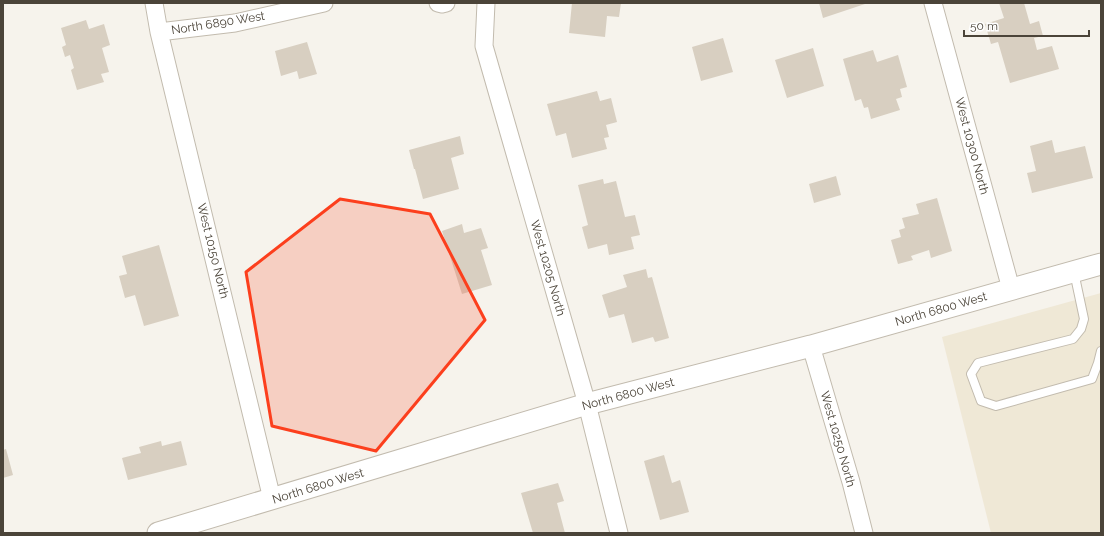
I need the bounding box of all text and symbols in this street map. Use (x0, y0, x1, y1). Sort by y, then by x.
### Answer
street label: North 6890 West (170, 9, 266, 37)
scale bar (964, 12, 1089, 38)
text: 50 m (970, 19, 998, 33)
street label: West 10300 North (952, 96, 992, 196)
street label: West 10150 North (194, 202, 232, 300)
street label: West 10205 North (528, 219, 568, 317)
street label: North 6800 West (893, 289, 989, 329)
street label: North 6800 West (580, 375, 676, 413)
street label: West 10250 North (818, 390, 858, 488)
street label: North 6800 West (271, 465, 365, 507)

